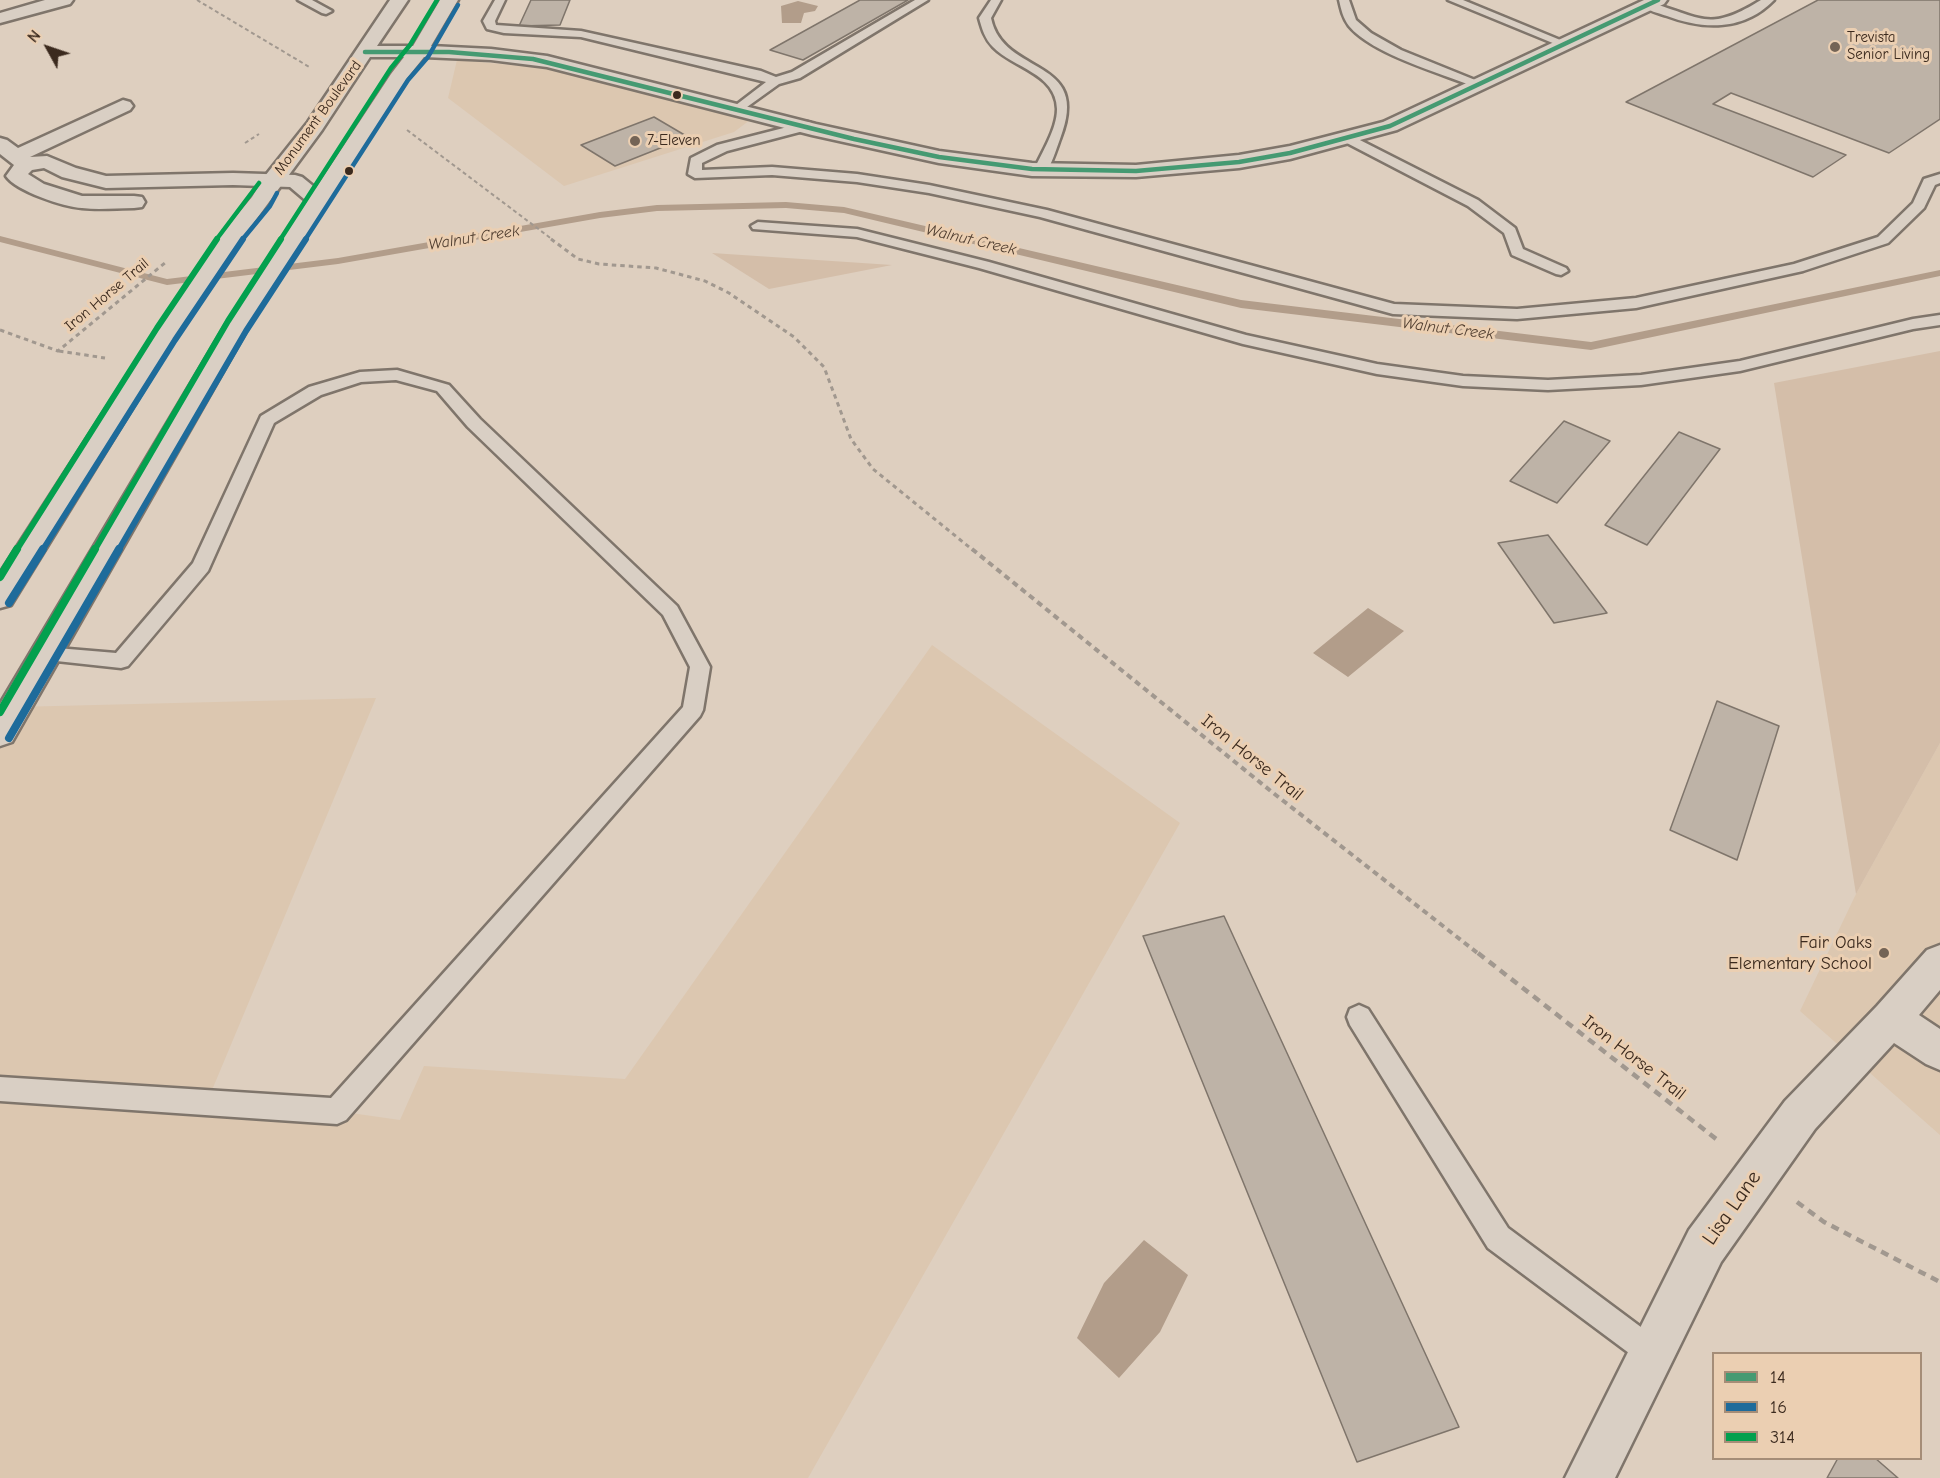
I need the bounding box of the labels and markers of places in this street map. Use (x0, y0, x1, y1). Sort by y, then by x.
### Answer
place label: Trevista Senior Living (1847, 29, 1930, 64)
marker: Trevista Senior Living (1828, 40, 1842, 54)
unlabelled marker (671, 89, 683, 101)
place label: 7-Eleven (647, 132, 701, 150)
marker: 7-Eleven (628, 134, 642, 148)
unlabelled marker (343, 165, 355, 177)
place label: Fair Oaks Elementary School (1728, 932, 1872, 974)
marker: Fair Oaks Elementary School (1877, 946, 1891, 960)

